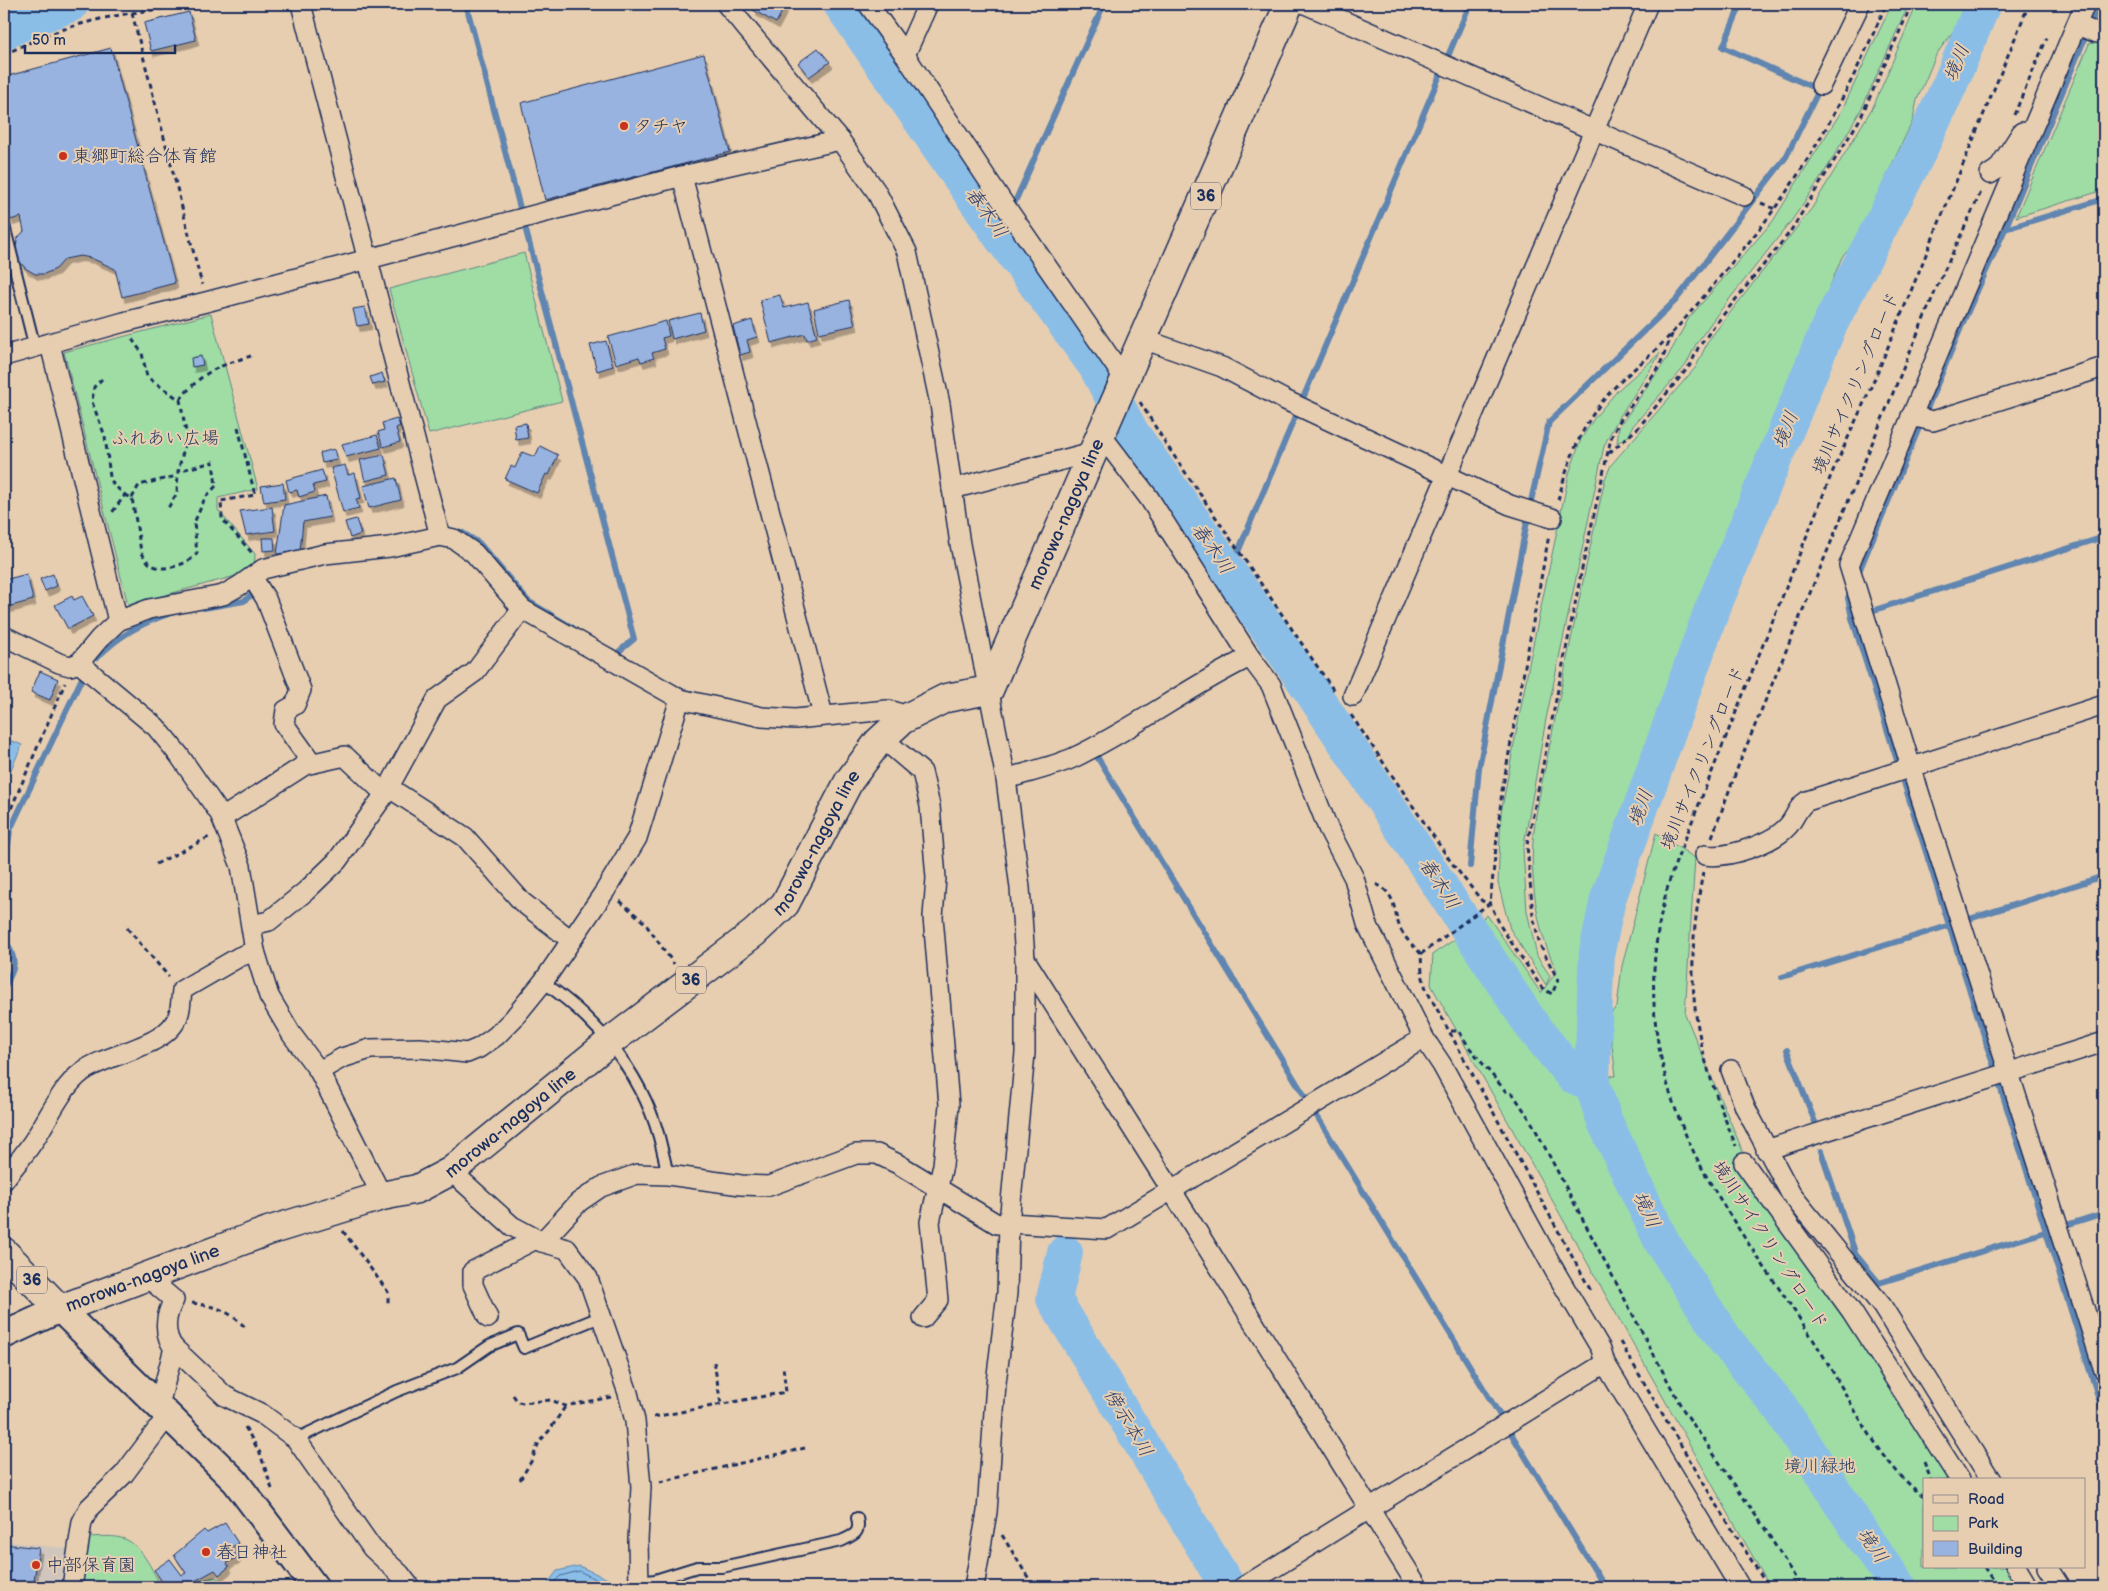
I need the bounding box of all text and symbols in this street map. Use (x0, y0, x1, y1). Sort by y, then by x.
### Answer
scale bar (25, 22, 175, 54)
text: 50 m (32, 31, 66, 50)
water label: 境川 (1939, 41, 1975, 85)
place label: タチヤ (634, 116, 688, 137)
marker: タチヤ (618, 120, 630, 132)
place label: 東郷町総合体育館 (73, 146, 217, 167)
marker: 東郷町総合体育館 (57, 150, 69, 162)
road number: 36 (1191, 182, 1221, 210)
water label: 春木川 (960, 183, 1012, 243)
street label: 境川サイクリングロード (1808, 289, 1904, 477)
water label: 境川 (1768, 408, 1804, 452)
park label: ふれあい広場 (111, 428, 219, 449)
street label: morowa-nagoya line (1024, 435, 1108, 593)
water label: 春木川 (1186, 519, 1238, 579)
street label: 境川サイクリングロード (1657, 663, 1749, 853)
street label: morowa-nagoya line (769, 765, 864, 920)
water label: 境川 (1624, 786, 1658, 830)
water label: 春木川 (1414, 854, 1464, 914)
road number: 36 (676, 966, 706, 994)
street label: morowa-nagoya line (441, 1063, 580, 1182)
street label: 境川サイクリングロード (1708, 1157, 1832, 1333)
water label: 境川 (1628, 1188, 1664, 1232)
street label: morowa-nagoya line (63, 1240, 223, 1316)
road number: 36 (17, 1266, 47, 1294)
water label: 傍示本川 (1099, 1384, 1157, 1462)
park label: 境川緑地 (1784, 1456, 1856, 1477)
legend (1923, 1478, 2086, 1568)
text: Road (1968, 1490, 2004, 1509)
text: Park (1968, 1514, 1999, 1533)
water label: 境川 (1852, 1524, 1892, 1568)
text: Building (1968, 1540, 2023, 1559)
place label: 春日神社 (216, 1542, 288, 1563)
marker: 春日神社 (200, 1546, 212, 1558)
place label: 中部保育園 (46, 1555, 136, 1576)
marker: 中部保育園 (30, 1559, 42, 1571)

